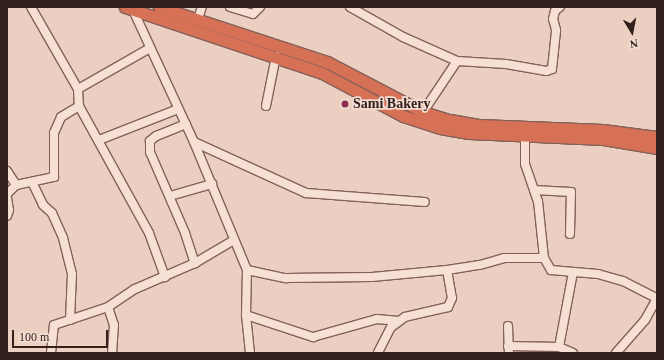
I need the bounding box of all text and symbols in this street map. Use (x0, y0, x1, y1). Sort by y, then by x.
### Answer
north arrow (612, 12, 652, 52)
text: N (629, 37, 639, 50)
place label: Sami Bakery (353, 96, 440, 112)
marker: Sami Bakery (340, 99, 350, 109)
scale bar (14, 322, 110, 348)
text: 100 m (19, 330, 49, 344)

